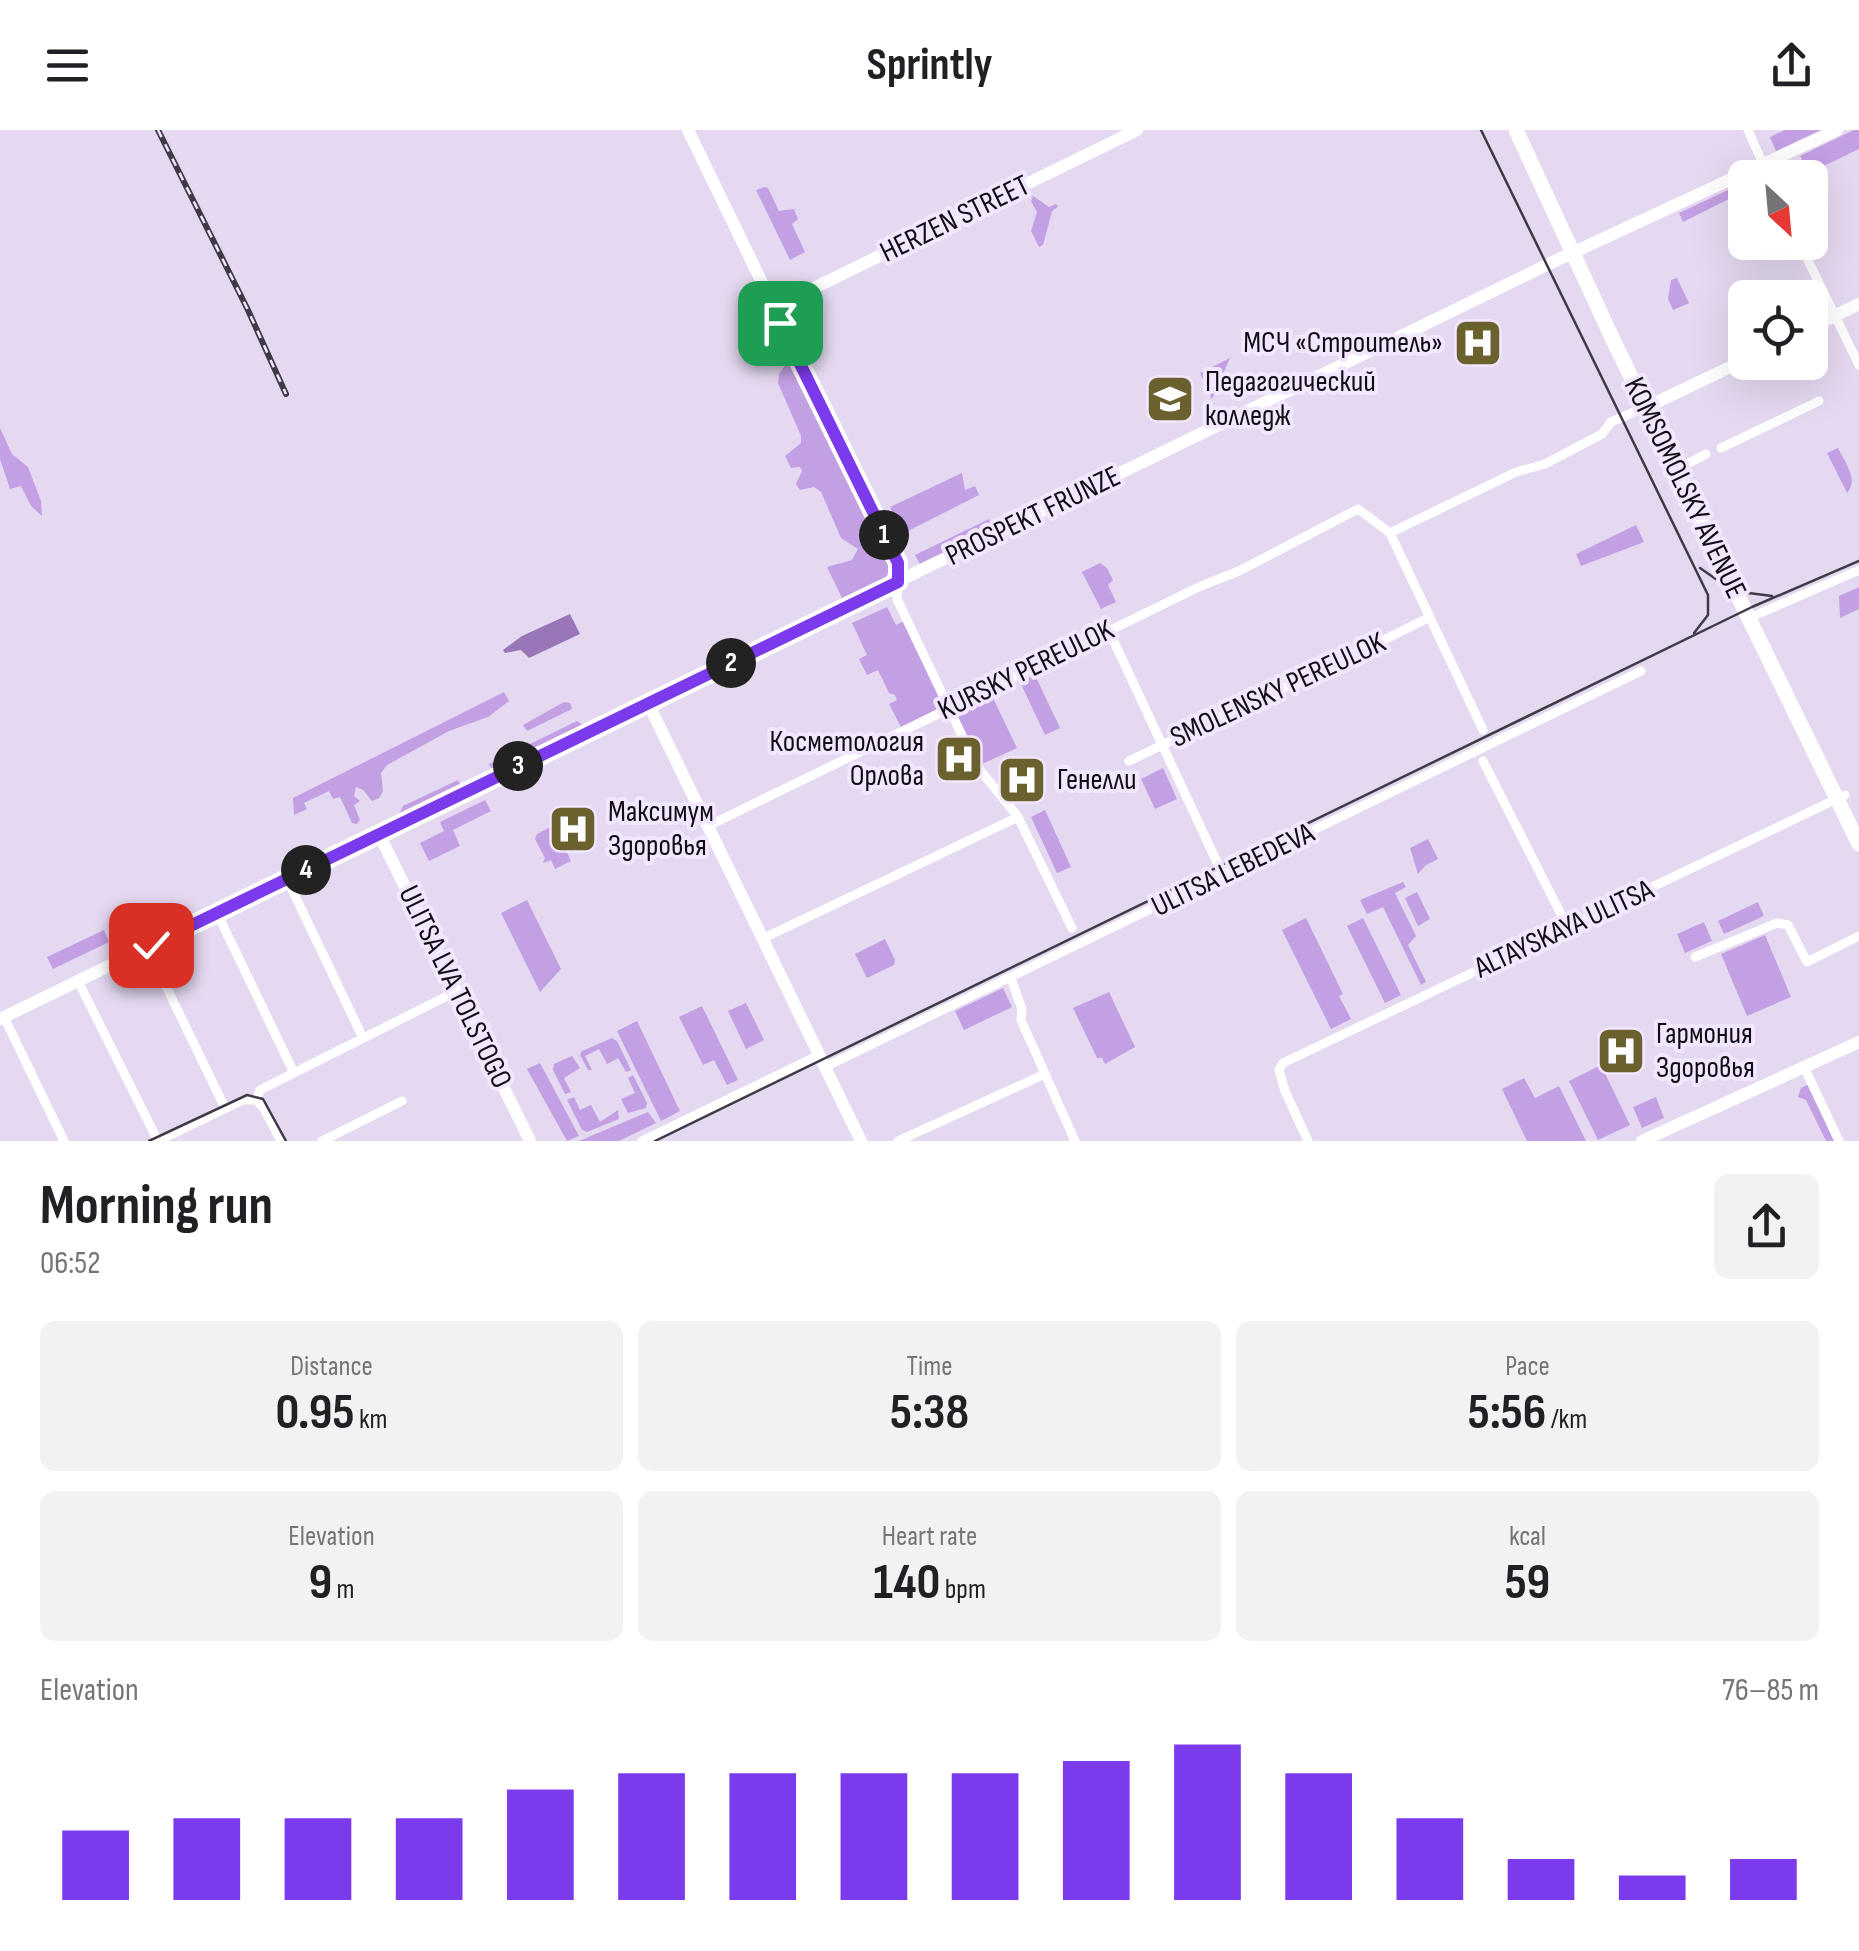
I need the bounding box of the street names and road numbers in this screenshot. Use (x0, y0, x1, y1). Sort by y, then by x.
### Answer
street label: HERZEN STREET (874, 167, 1036, 271)
street label: KOMSOMOLSKY AVENUE (1616, 372, 1754, 604)
street label: PROSPEKT FRUNZE (940, 458, 1126, 574)
street label: KURSKY PEREULOK (932, 612, 1120, 728)
street label: SMOLENSKY PEREULOK (1165, 624, 1392, 756)
street label: ULITSA LEBEDEVA (1146, 815, 1320, 925)
street label: ALTAYSKAYA ULITSA (1468, 872, 1659, 987)
street label: ULITSA LVA TOLSTOGO (390, 880, 520, 1094)

